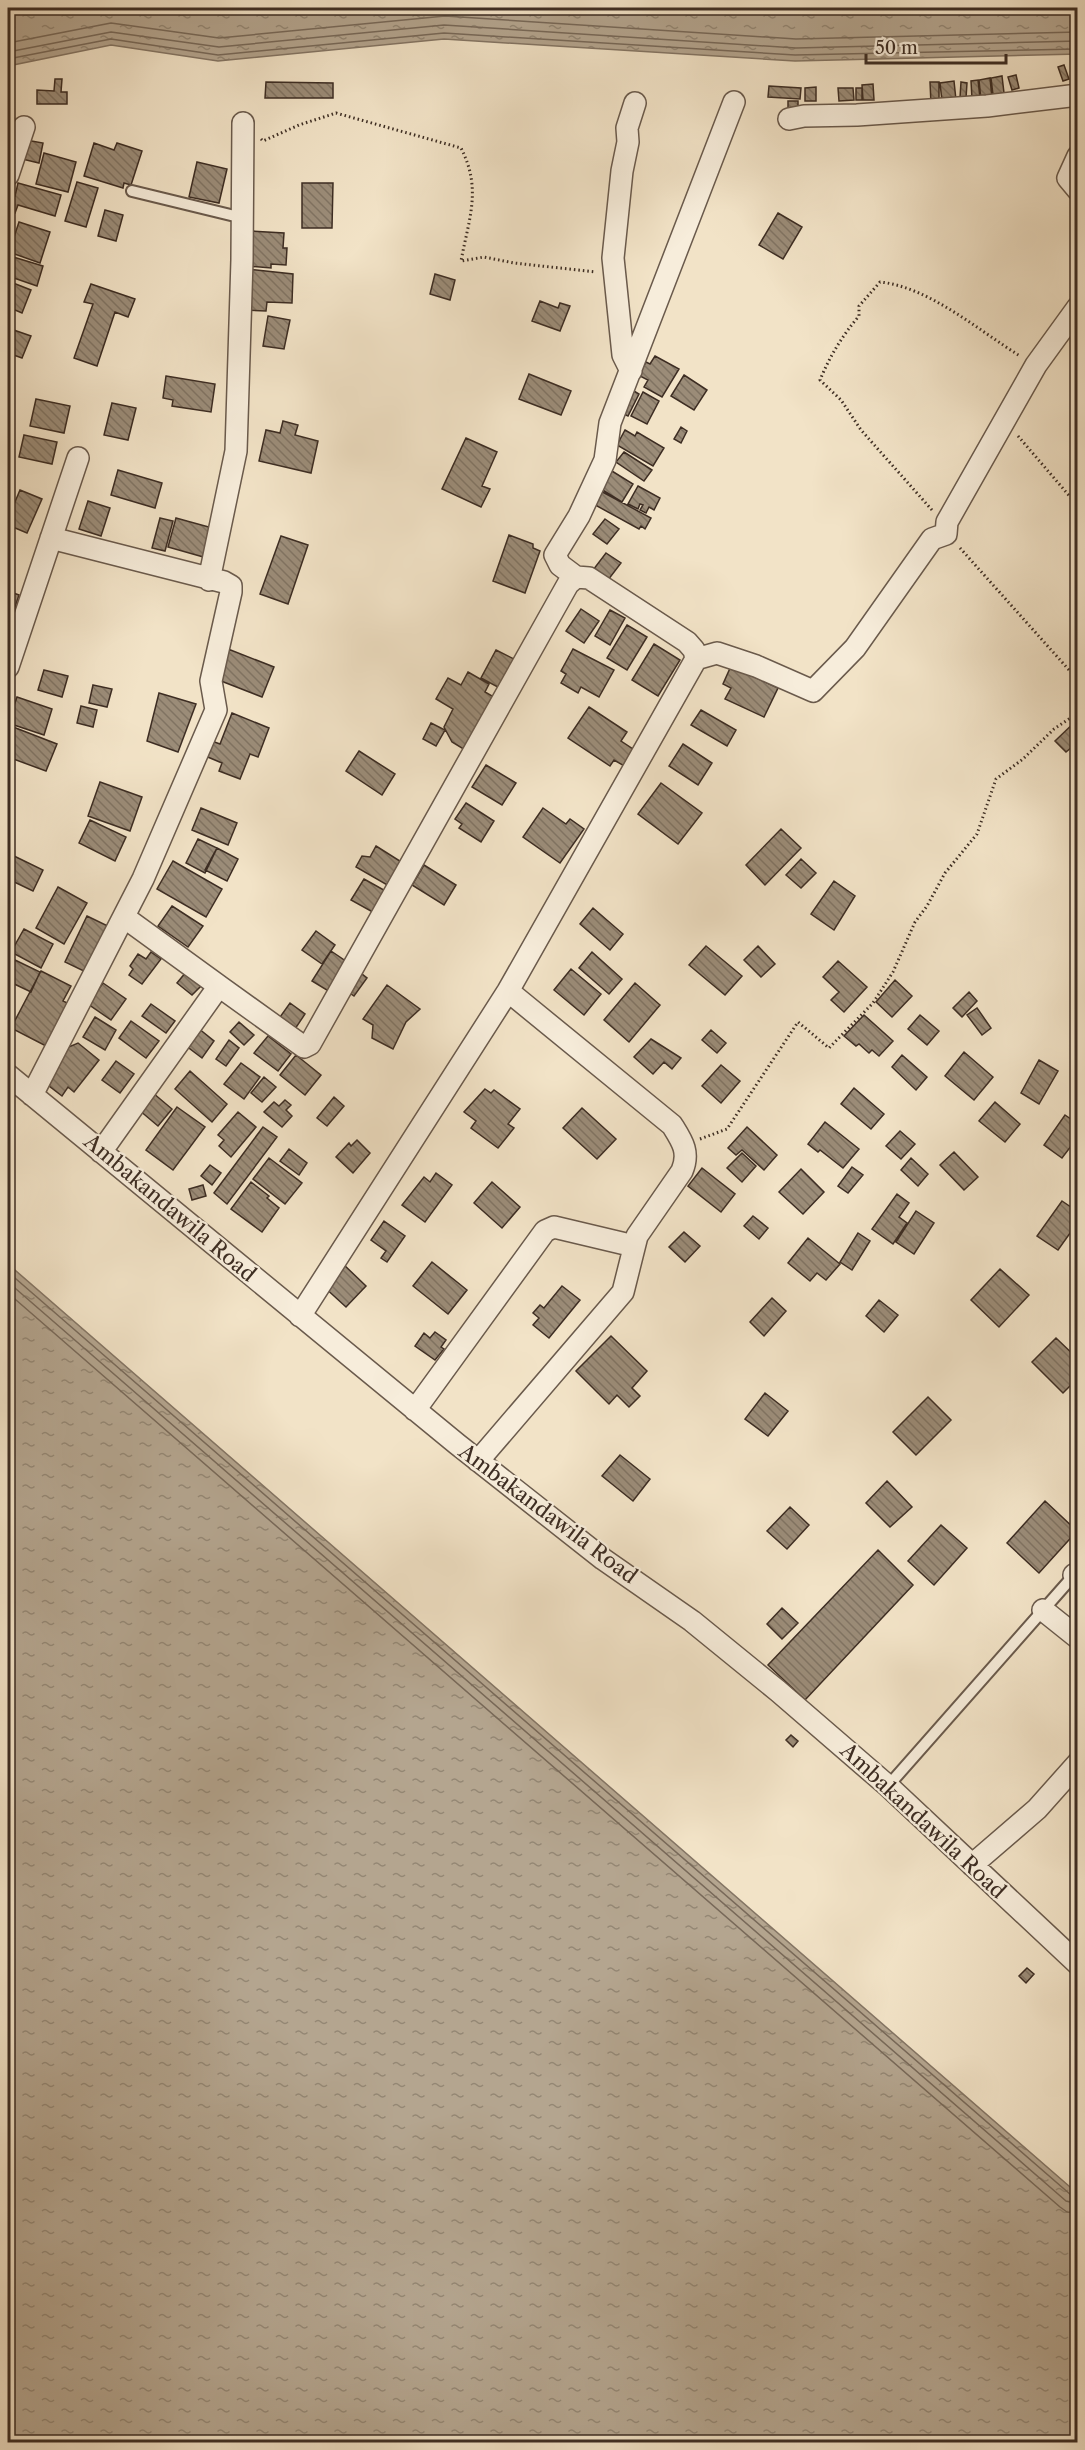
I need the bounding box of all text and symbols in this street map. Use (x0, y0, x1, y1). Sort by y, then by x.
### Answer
scale bar (866, 27, 1006, 65)
text: 50 m (875, 37, 918, 59)
street label: Ambakandawila Road (79, 1128, 261, 1287)
street label: Ambakandawila Road (454, 1438, 642, 1589)
street label: Ambakandawila Road (835, 1737, 1011, 1904)

